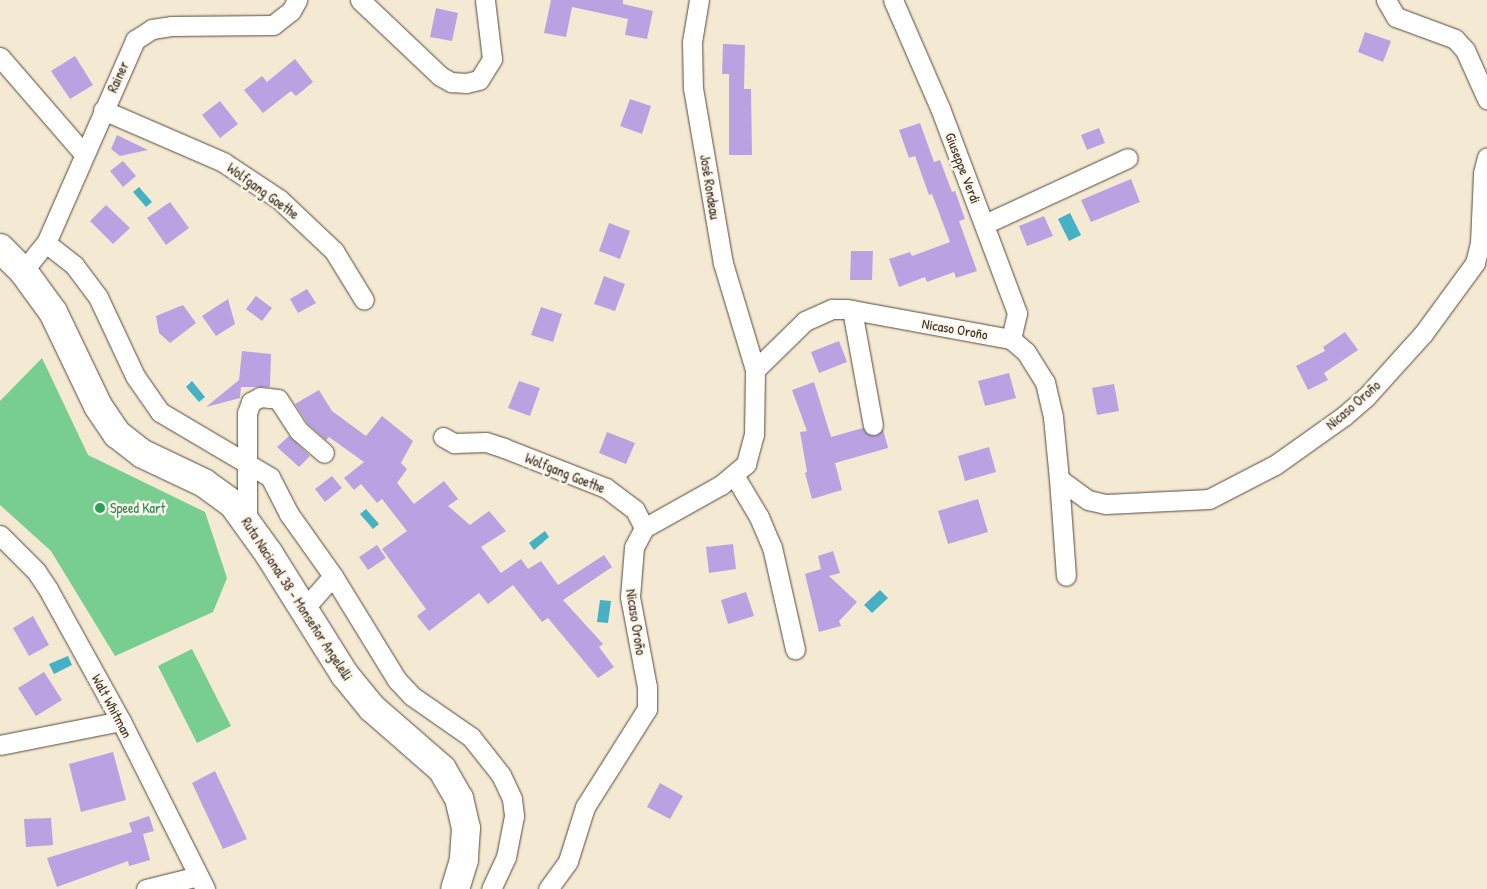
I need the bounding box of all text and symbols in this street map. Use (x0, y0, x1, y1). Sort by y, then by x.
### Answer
street label: Rainer (104, 59, 132, 95)
street label: Giuseppe Verdi (942, 130, 984, 206)
street label: José Rondeau (697, 153, 723, 221)
street label: Wolfgang Goethe (224, 159, 302, 223)
street label: Nicaso Oroño (921, 315, 989, 343)
street label: Nicaso Oroño (1322, 377, 1384, 433)
street label: Wolfgang Goethe (523, 449, 607, 497)
place label: Speed Kart (110, 500, 165, 516)
marker: Speed Kart (94, 502, 106, 514)
street label: Ruta Nacional 38 - Monseñor Angelelli (238, 514, 356, 684)
street label: Nicaso Oroño (622, 588, 650, 656)
street label: Walt Whitman (88, 671, 136, 741)

